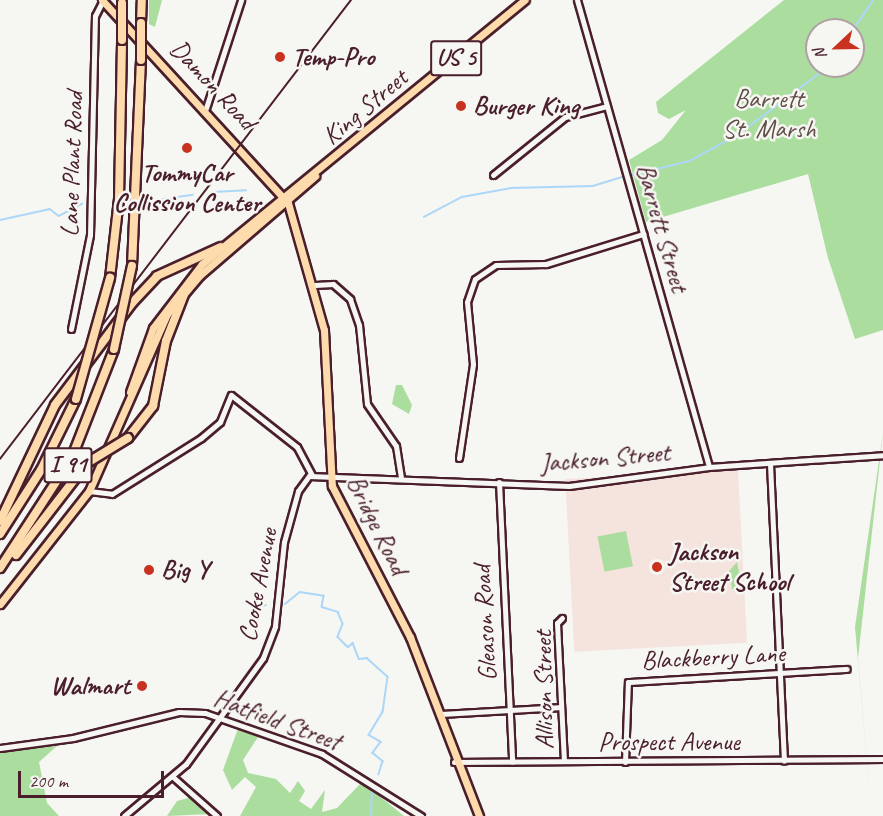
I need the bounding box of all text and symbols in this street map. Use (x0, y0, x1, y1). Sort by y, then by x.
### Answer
north arrow (805, 18, 865, 78)
street label: Damon Road (164, 34, 262, 136)
road number: US 5 (429, 37, 483, 79)
place label: Temp-Pro (292, 41, 374, 73)
text: N (809, 46, 831, 62)
marker: Temp-Pro (273, 50, 287, 64)
street label: King Street (316, 62, 414, 152)
park label: Barrett St. Marsh (722, 83, 816, 144)
street label: Lane Plant Road (54, 90, 90, 238)
place label: Burger King (473, 90, 579, 122)
marker: Burger King (454, 99, 468, 113)
marker: TommyCar Collission Center (180, 141, 194, 155)
place label: TommyCar Collission Center (114, 157, 260, 218)
street label: Barrett Street (629, 160, 695, 296)
street label: Jackson Street (539, 437, 671, 479)
road number: I 91 (42, 444, 94, 486)
street label: Bridge Road (340, 471, 414, 579)
street label: Cooke Avenue (232, 526, 284, 644)
place label: Jackson Street School (669, 536, 790, 598)
place label: Big Y (161, 554, 209, 586)
marker: Jackson Street School (650, 560, 664, 574)
marker: Big Y (142, 563, 156, 577)
street label: Gleason Road (466, 564, 504, 682)
street label: Allison Street (527, 630, 561, 750)
street label: Blackberry Lane (640, 638, 786, 676)
place label: Walmart (51, 670, 130, 702)
marker: Walmart (135, 679, 149, 693)
street label: Hatfield Street (209, 683, 345, 757)
street label: Prospect Avenue (598, 726, 740, 758)
scale bar (21, 759, 166, 797)
text: 200 m (29, 770, 68, 792)

